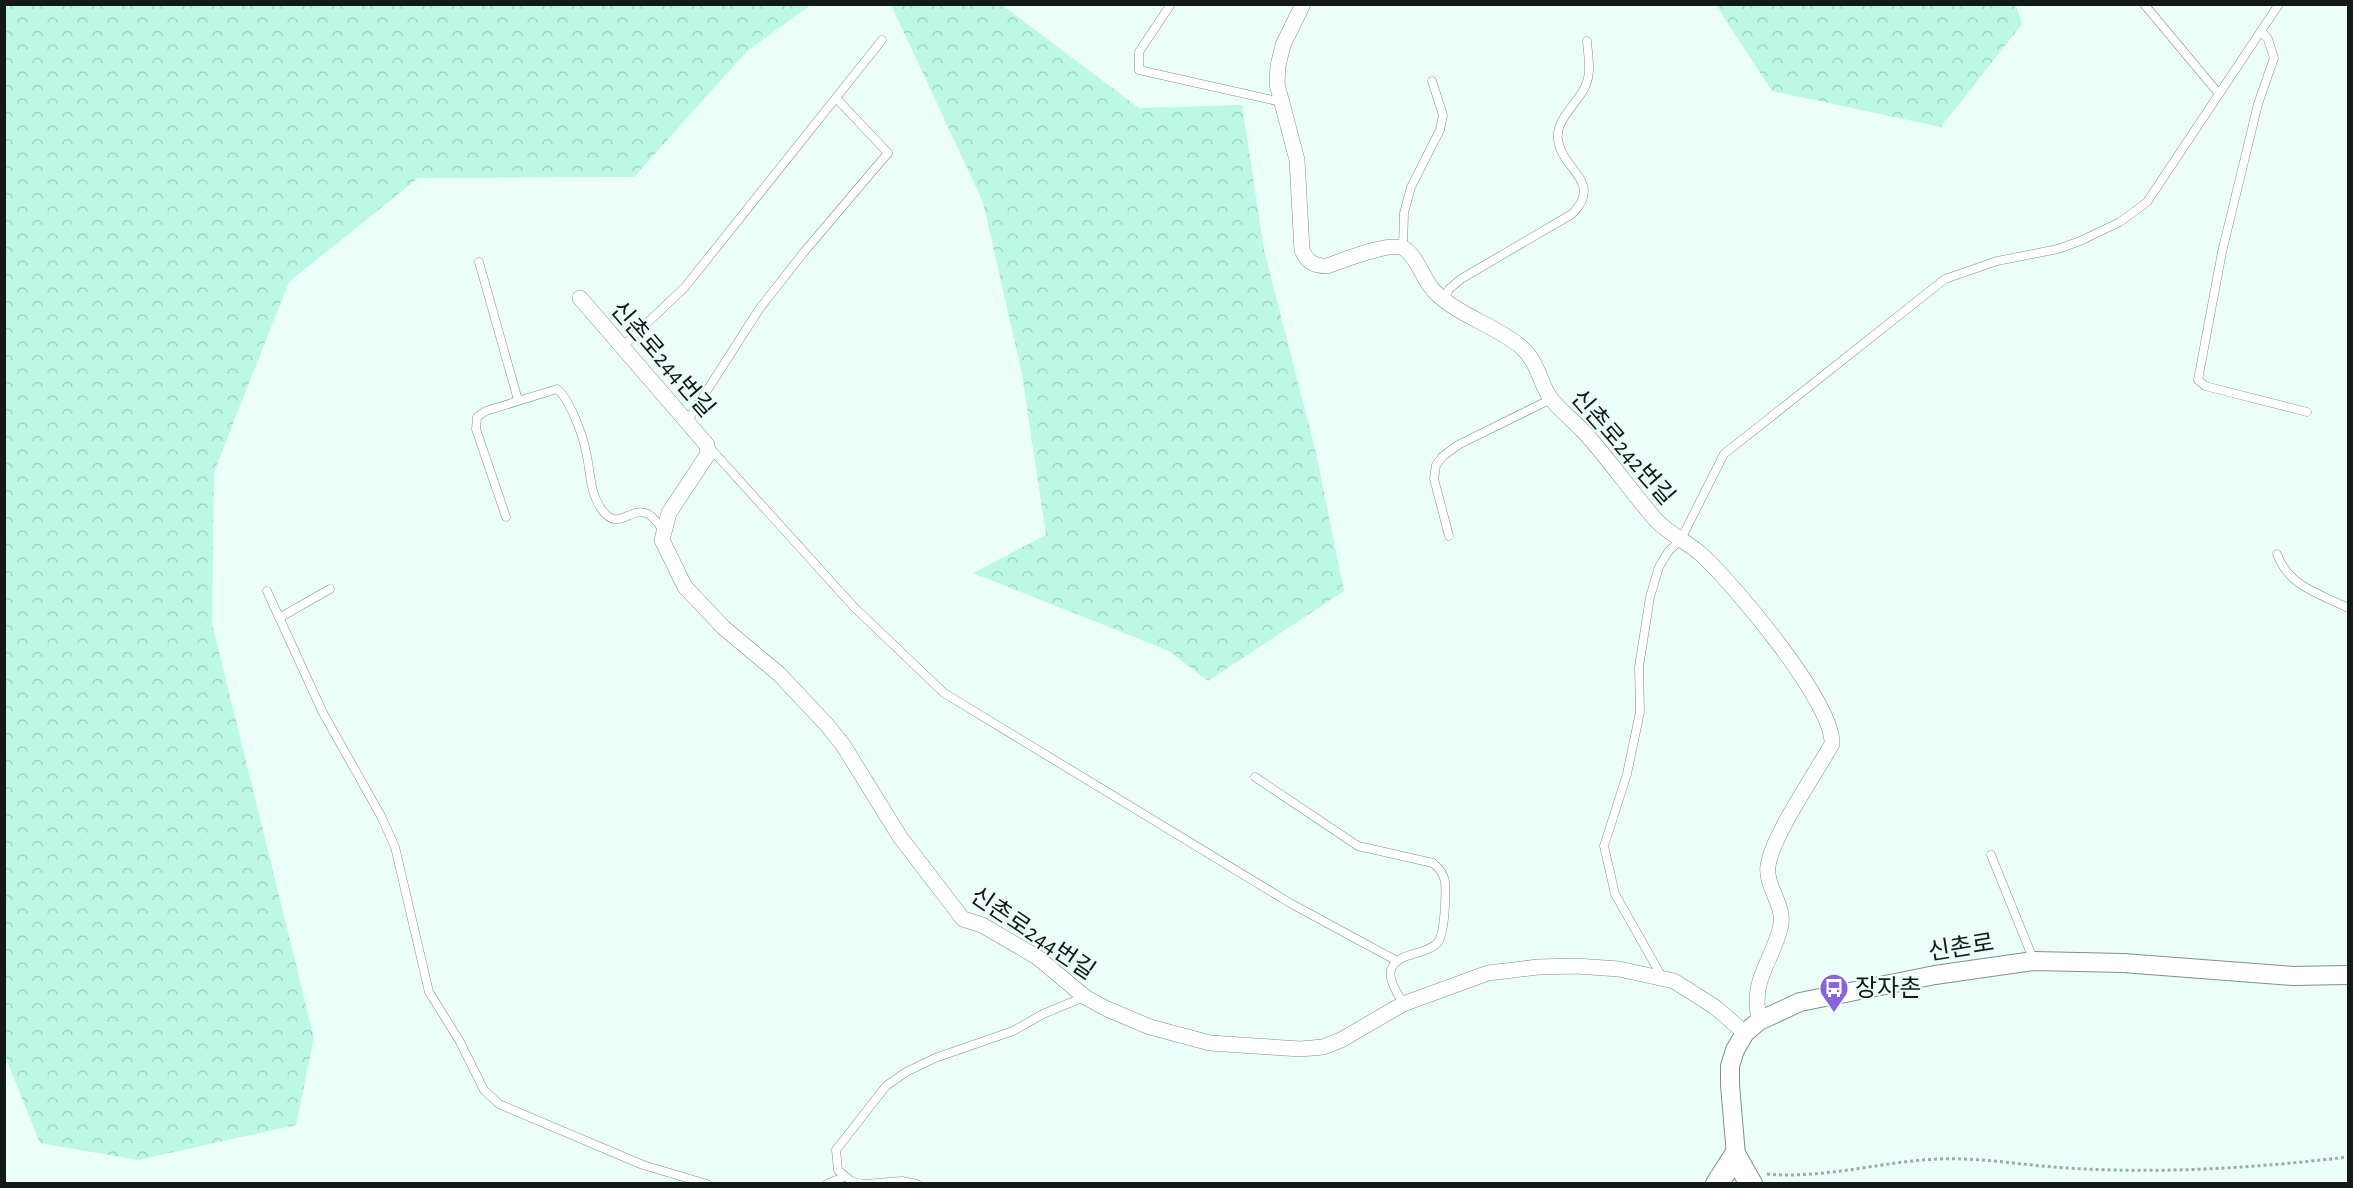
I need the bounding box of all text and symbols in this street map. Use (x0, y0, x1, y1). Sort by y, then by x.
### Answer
street label: 신촌로244번길 (606, 297, 719, 422)
street label: 신촌로242번길 (1566, 385, 1679, 510)
street label: 신촌로244번길 (966, 883, 1100, 984)
street label: 신촌로 (1926, 930, 1996, 965)
bus stop icon: 장자촌 (1818, 972, 1850, 1014)
place label: 장자촌 (1855, 975, 1921, 1001)

